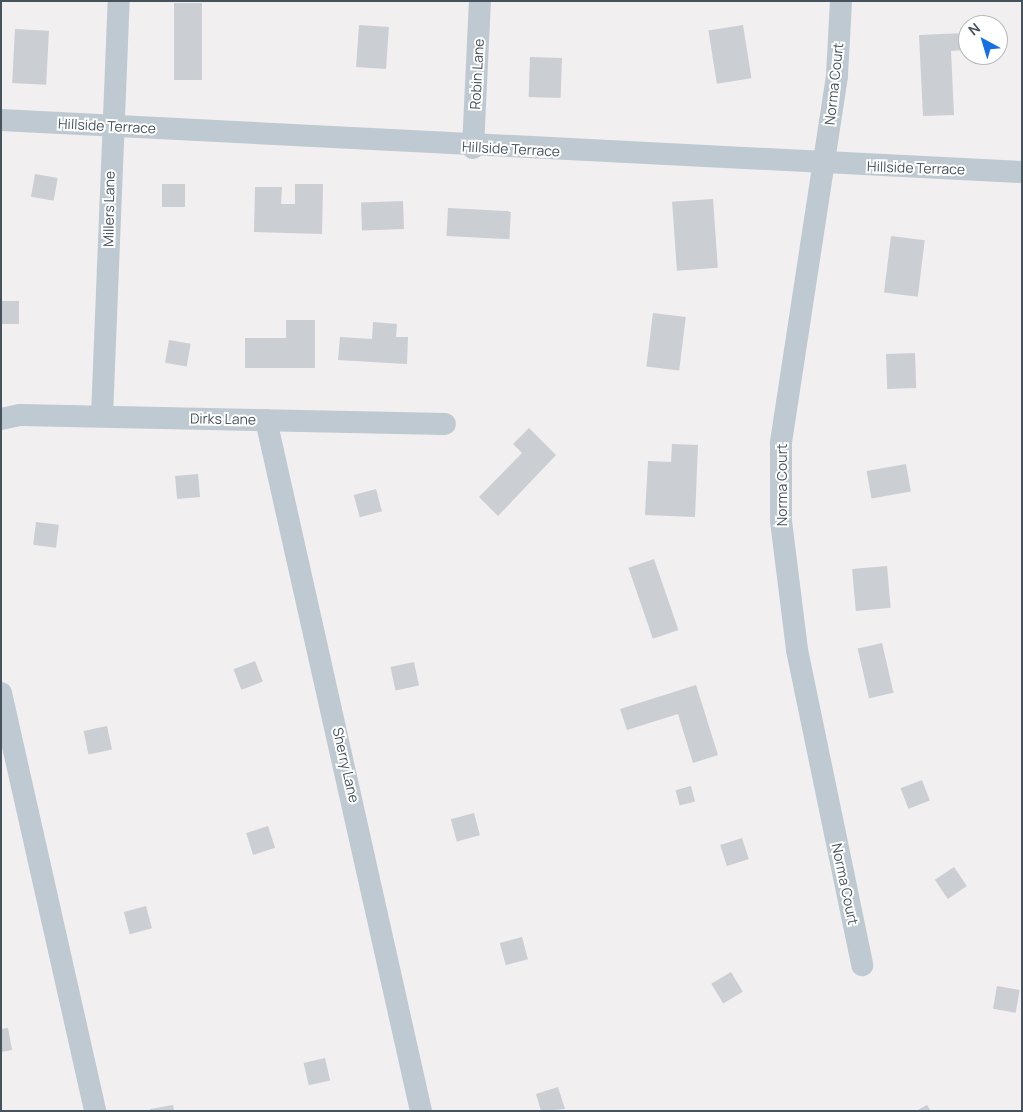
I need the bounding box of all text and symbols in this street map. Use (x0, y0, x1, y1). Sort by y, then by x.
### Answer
north arrow (958, 15, 1008, 65)
text: N (964, 18, 984, 39)
street label: Robin Lane (467, 38, 487, 110)
street label: Norma Court (821, 42, 847, 126)
street label: Hillside Terrace (58, 115, 156, 137)
street label: Hillside Terrace (462, 138, 560, 160)
street label: Hillside Terrace (867, 158, 965, 178)
street label: Millers Lane (100, 171, 118, 247)
street label: Dirks Lane (190, 410, 256, 428)
street label: Norma Court (774, 444, 790, 526)
street label: Sherry Lane (329, 726, 363, 804)
street label: Norma Court (828, 842, 862, 926)

